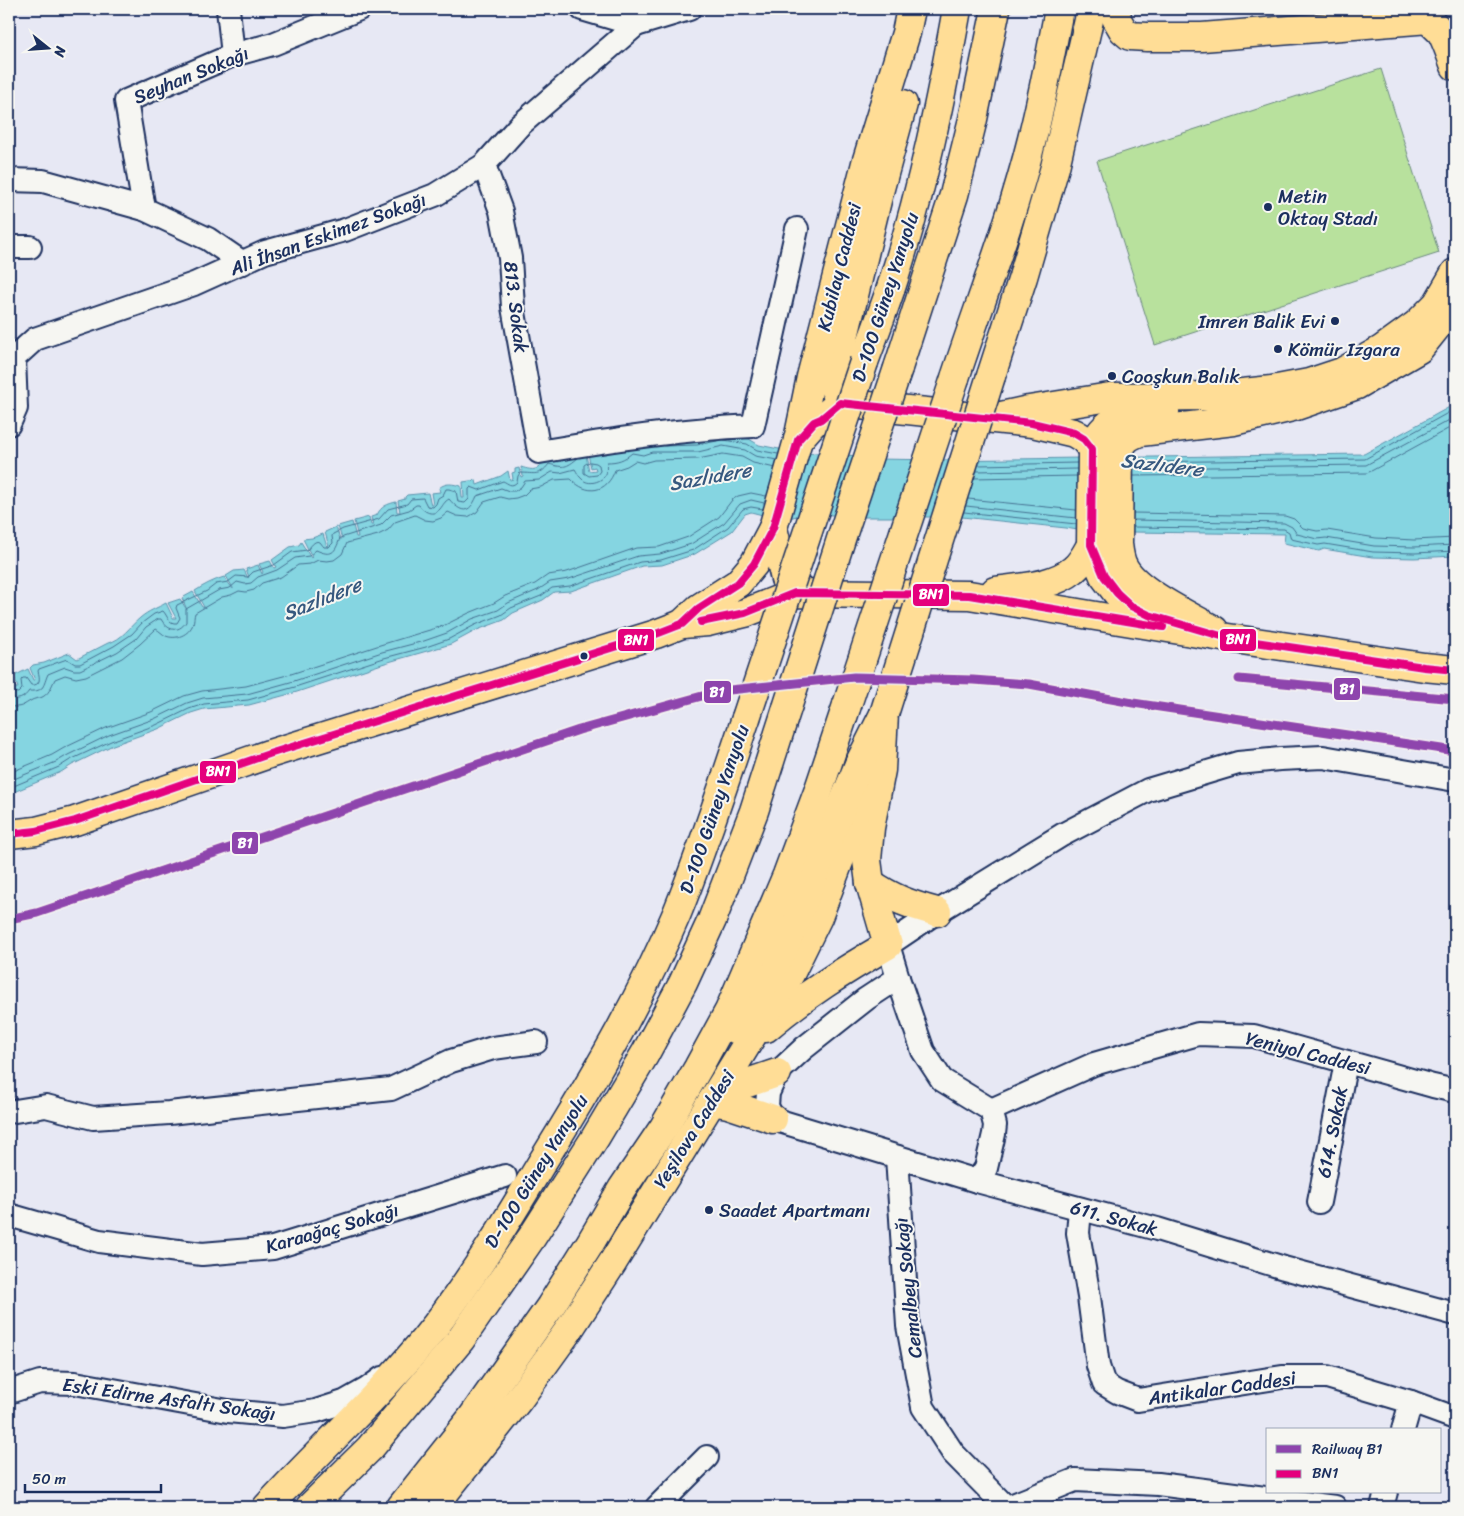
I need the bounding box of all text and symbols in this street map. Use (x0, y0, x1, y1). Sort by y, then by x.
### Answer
north arrow (22, 22, 72, 72)
street label: Seyhan Sokağı (128, 37, 254, 113)
text: N (46, 42, 74, 60)
place label: Metin Oktay Stadı (1278, 180, 1378, 235)
street label: Ali İhsan Eskimez Sokağı (224, 183, 431, 285)
street label: Kubilay Caddesi (807, 199, 871, 335)
marker: Metin Oktay Stadı (1262, 201, 1274, 213)
street label: D-100 Güney Yanyolu (842, 208, 928, 386)
street label: 813. Sokak (494, 259, 538, 355)
place label: Imren Balik Evi (1197, 305, 1326, 338)
marker: Imren Balik Evi (1329, 315, 1341, 327)
place label: Kömür Izgara (1288, 333, 1400, 366)
marker: Kömür Izgara (1272, 343, 1284, 355)
place label: Cooşkun Balık (1122, 360, 1241, 393)
marker: Cooşkun Balık (1106, 370, 1118, 382)
water label: Sazlıdere (1119, 443, 1207, 488)
water label: Sazlıdere (666, 452, 755, 501)
water label: Sazlıdere (277, 567, 368, 631)
text: BN1 (919, 582, 943, 607)
line badge: BN1 (912, 583, 950, 607)
text: BN1 (1226, 627, 1250, 652)
line badge: BN1 (617, 628, 655, 652)
text: BN1 (624, 628, 648, 653)
line badge: BN1 (1219, 628, 1257, 652)
unlabelled marker (579, 651, 589, 661)
line badge: B1 (1333, 677, 1361, 701)
text: B1 (1340, 677, 1354, 702)
line badge: B1 (703, 680, 732, 704)
text: B1 (710, 680, 724, 705)
street label: D-100 Güney Yanyolu (670, 720, 758, 898)
text: BN1 (206, 759, 230, 784)
line badge: BN1 (199, 760, 237, 784)
line badge: B1 (231, 831, 259, 855)
text: B1 (238, 831, 252, 856)
street label: Yeniyol Caddesi (1242, 1022, 1375, 1085)
street label: Yeşilova Caddesi (644, 1062, 744, 1195)
street label: 614. Sokak (1307, 1083, 1357, 1181)
street label: D-100 Güney Yanyolu (475, 1087, 597, 1255)
street label: 611. Sokak (1067, 1191, 1161, 1245)
street label: Karaağaç Sokağı (261, 1193, 403, 1263)
place label: Saadet Apartmanı (719, 1194, 870, 1227)
marker: Saadet Apartmanı (703, 1204, 715, 1216)
street label: Cemalbey Sokağı (884, 1216, 932, 1360)
street label: Antikalar Caddesi (1145, 1361, 1299, 1415)
street label: Eski Edirne Asfaltı Sokağı (60, 1368, 278, 1430)
legend (1266, 1428, 1442, 1494)
text: Railway B1 (1312, 1436, 1382, 1462)
text: BN1 (1312, 1460, 1338, 1486)
scale bar (25, 1461, 161, 1493)
text: 50 m (32, 1466, 67, 1492)

